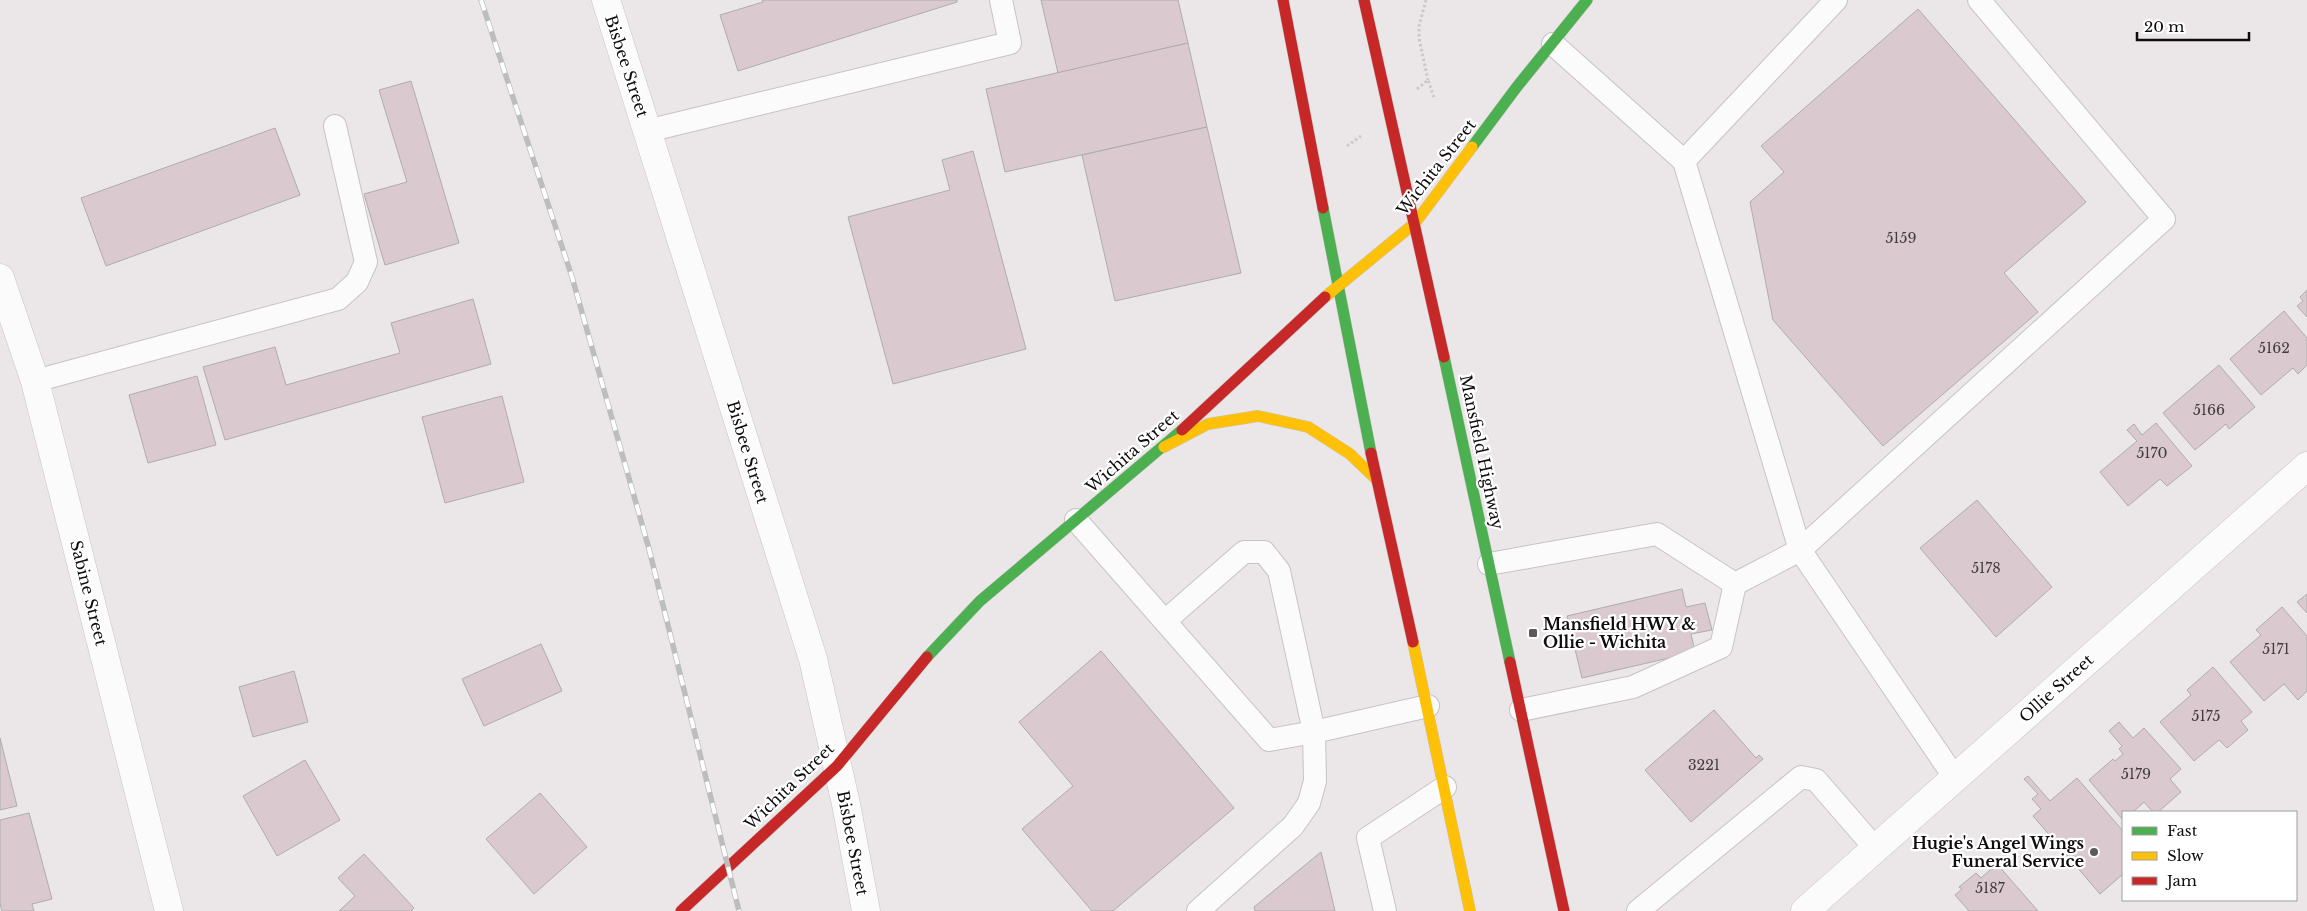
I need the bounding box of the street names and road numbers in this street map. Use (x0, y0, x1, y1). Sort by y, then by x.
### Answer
street label: Bisbee Street (601, 12, 653, 120)
street label: Wichita Street (1392, 115, 1480, 220)
street label: Mansfield Highway (1456, 373, 1508, 532)
street label: Bisbee Street (723, 398, 773, 506)
street label: Wichita Street (1081, 405, 1183, 497)
street label: Sabine Street (66, 538, 112, 648)
street label: Ollie Street (2015, 650, 2097, 726)
street label: Wichita Street (739, 738, 838, 834)
street label: Bisbee Street (833, 789, 873, 897)

